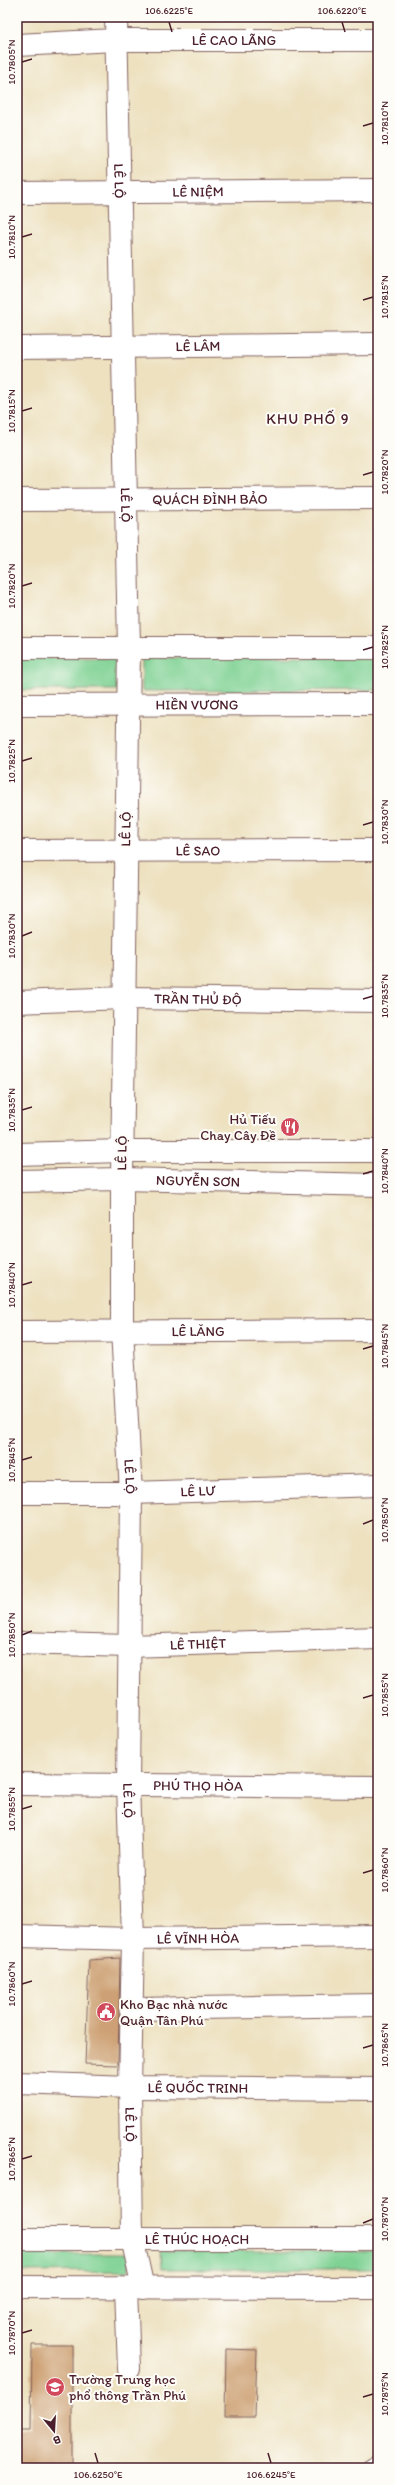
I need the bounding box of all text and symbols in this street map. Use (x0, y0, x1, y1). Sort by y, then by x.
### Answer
text: 106.6225°E (145, 4, 194, 17)
text: 106.6220°E (318, 4, 367, 17)
street label: LÊ CAO LÃNG (192, 32, 276, 49)
text: 10.7805°N (5, 39, 18, 84)
text: 10.7810°N (378, 101, 391, 145)
street label: LÊ LỘ (111, 163, 128, 199)
street label: LÊ NIỆM (172, 183, 224, 200)
text: 10.7810°N (5, 215, 18, 259)
text: 10.7815°N (378, 275, 391, 319)
street label: LÊ LÂM (175, 337, 221, 355)
text: 10.7815°N (5, 389, 18, 433)
district label: KHU PHỐ 9 (266, 409, 350, 428)
text: 10.7820°N (378, 449, 391, 494)
street label: LÊ LỘ (117, 487, 135, 523)
street label: QUÁCH ĐÌNH BẢO (152, 490, 268, 508)
text: 10.7820°N (5, 563, 18, 608)
text: 10.7825°N (378, 625, 391, 669)
street label: HIỀN VƯƠNG (155, 696, 238, 713)
text: 10.7825°N (5, 739, 18, 783)
text: 10.7830°N (378, 799, 391, 845)
street label: LÊ LỘ (117, 811, 135, 847)
street label: LÊ SAO (176, 842, 220, 859)
text: 10.7830°N (5, 913, 18, 959)
text: 10.7835°N (378, 974, 391, 1018)
street label: TRẦN THỦ ĐỘ (154, 990, 242, 1008)
text: 10.7835°N (5, 1088, 18, 1132)
place label: Hủ Tiếu Chay Cây Đề (200, 1111, 276, 1144)
restaurant icon: Hủ Tiếu Chay Cây Đề (279, 1116, 301, 1138)
street label: LÊ LỘ (113, 1135, 131, 1171)
text: 10.7840°N (378, 1148, 391, 1194)
street label: NGUYỄN SƠN (156, 1171, 240, 1190)
text: 10.7840°N (5, 1262, 18, 1308)
street label: LÊ LĂNG (171, 1322, 225, 1340)
text: 10.7845°N (378, 1323, 391, 1368)
text: 10.7845°N (5, 1437, 18, 1482)
street label: LÊ LỘ (121, 1459, 140, 1495)
street label: LÊ LƯ (180, 1482, 217, 1500)
text: 10.7850°N (378, 1497, 391, 1542)
text: 10.7850°N (5, 1612, 18, 1657)
street label: LÊ THIỆT (169, 1634, 227, 1653)
text: 10.7855°N (378, 1673, 391, 1717)
street label: PHÚ THỌ HÒA (153, 1777, 243, 1794)
street label: LÊ LỘ (119, 1783, 138, 1818)
text: 10.7855°N (5, 1787, 18, 1831)
text: 10.7860°N (378, 1847, 391, 1892)
street label: LÊ VĨNH HÒA (157, 1929, 239, 1947)
text: 10.7860°N (5, 1961, 18, 2006)
place label: Kho Bạc nhà nước Quận Tân Phú (120, 1996, 228, 2029)
public building icon: Kho Bạc nhà nước Quận Tân Phú (95, 2001, 117, 2023)
text: 10.7865°N (378, 2023, 391, 2067)
street label: LÊ QUỐC TRINH (148, 2079, 248, 2096)
street label: LÊ LỘ (122, 2107, 139, 2142)
text: 10.7865°N (5, 2137, 18, 2181)
text: 10.7870°N (378, 2196, 391, 2241)
street label: LÊ THÚC HOẠCH (145, 2231, 249, 2248)
text: 10.7870°N (5, 2310, 18, 2355)
place label: Trường Trung học phổ thông Trần Phú (69, 2371, 186, 2404)
text: 10.7875°N (378, 2372, 391, 2416)
school or university icon: Trường Trung học phổ thông Trần Phú (44, 2376, 66, 2398)
north arrow (34, 2411, 74, 2451)
text: B (52, 2433, 62, 2447)
text: 106.6250°E (74, 2468, 123, 2481)
text: 106.6245°E (247, 2468, 296, 2481)

